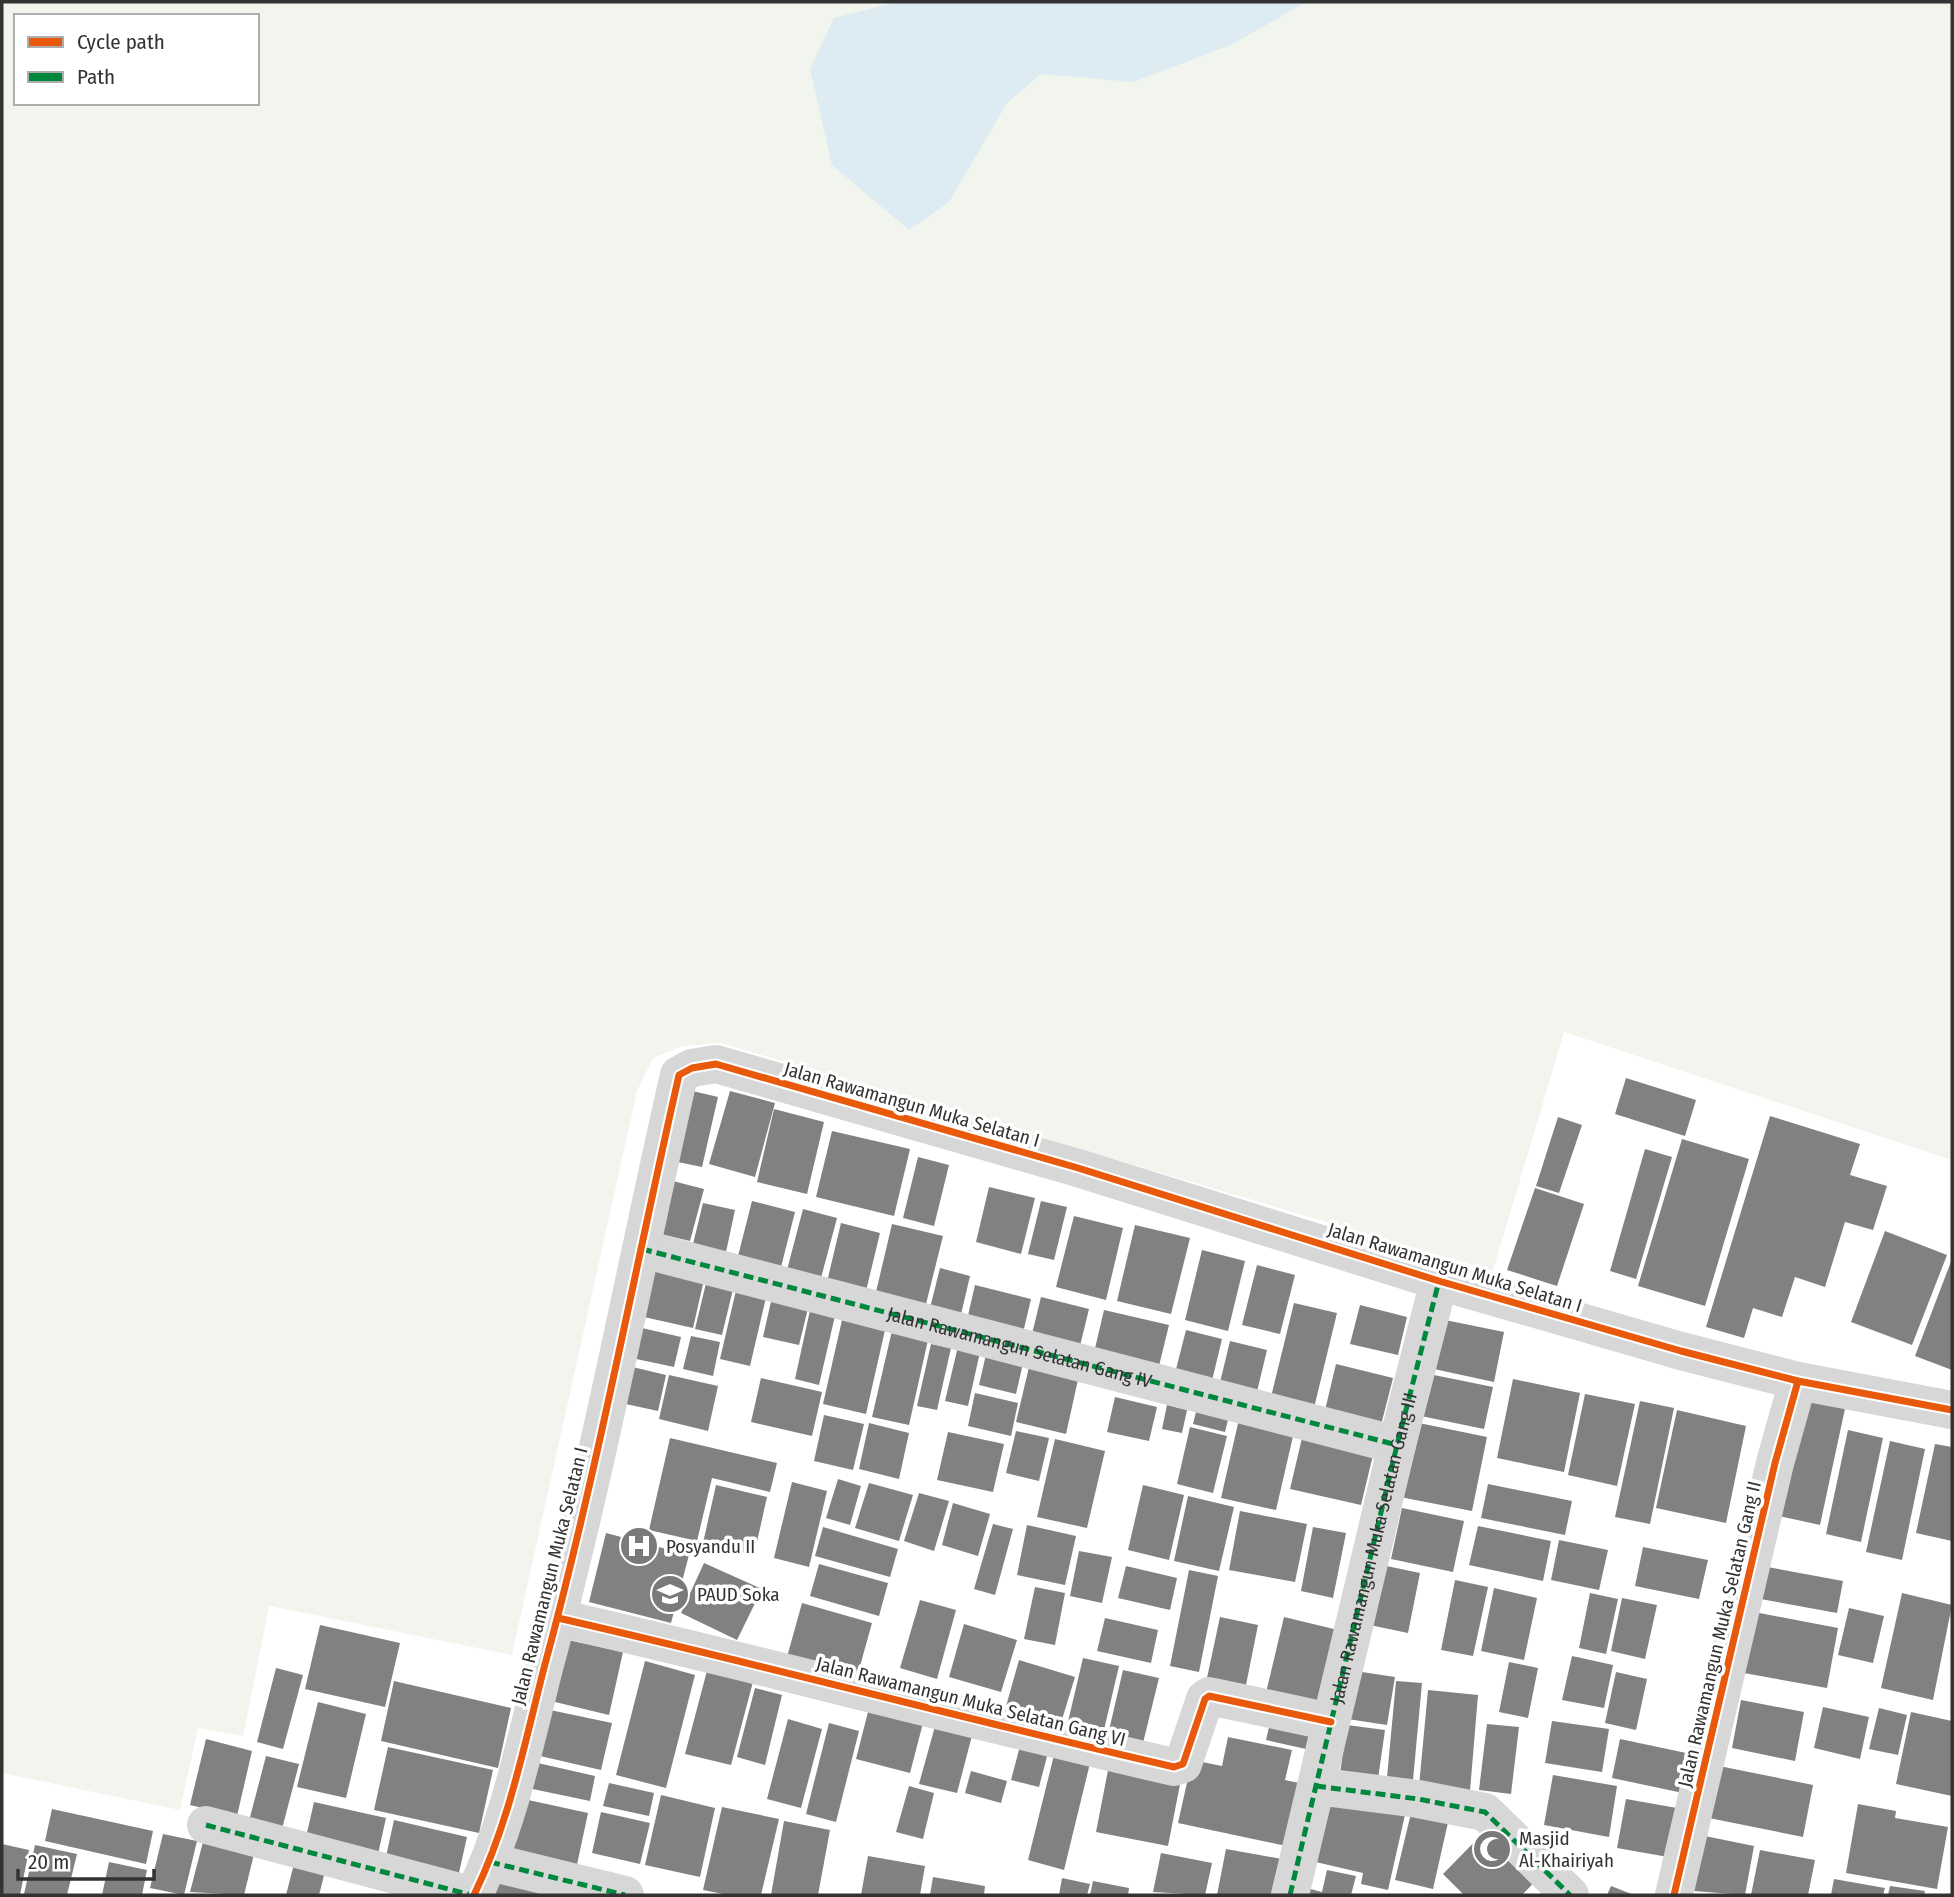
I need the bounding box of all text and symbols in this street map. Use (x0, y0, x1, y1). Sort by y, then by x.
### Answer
legend (14, 14, 259, 105)
text: Cycle path (77, 29, 165, 55)
text: Path (77, 64, 115, 90)
street label: Jalan Rawamangun Muka Selatan I (781, 1057, 1042, 1152)
street label: Jalan Rawamangun Muka Selatan I (1325, 1218, 1585, 1317)
street label: Jalan Rawamangun Selatan Gang IV (885, 1302, 1154, 1393)
street label: Jalan Rawamangun Muka Selatan Gang III (1325, 1390, 1422, 1705)
street label: Jalan Rawamangun Muka Selatan I (506, 1445, 593, 1707)
street label: Jalan Rawamangun Muka Selatan Gang II (1673, 1479, 1766, 1789)
hospital icon: Posyandu II (618, 1525, 660, 1567)
place label: Posyandu II (666, 1535, 755, 1558)
school or university icon: PAUD Soka (649, 1573, 691, 1615)
place label: PAUD Soka (697, 1583, 780, 1606)
street label: Jalan Rawamangun Muka Selatan Gang VI (814, 1652, 1128, 1751)
place label: Masjid Al-Khairiyah (1519, 1827, 1614, 1872)
mosque icon: Masjid Al-Khairiyah (1471, 1828, 1513, 1870)
scale bar (18, 1838, 154, 1882)
text: 20 m (28, 1849, 69, 1875)

